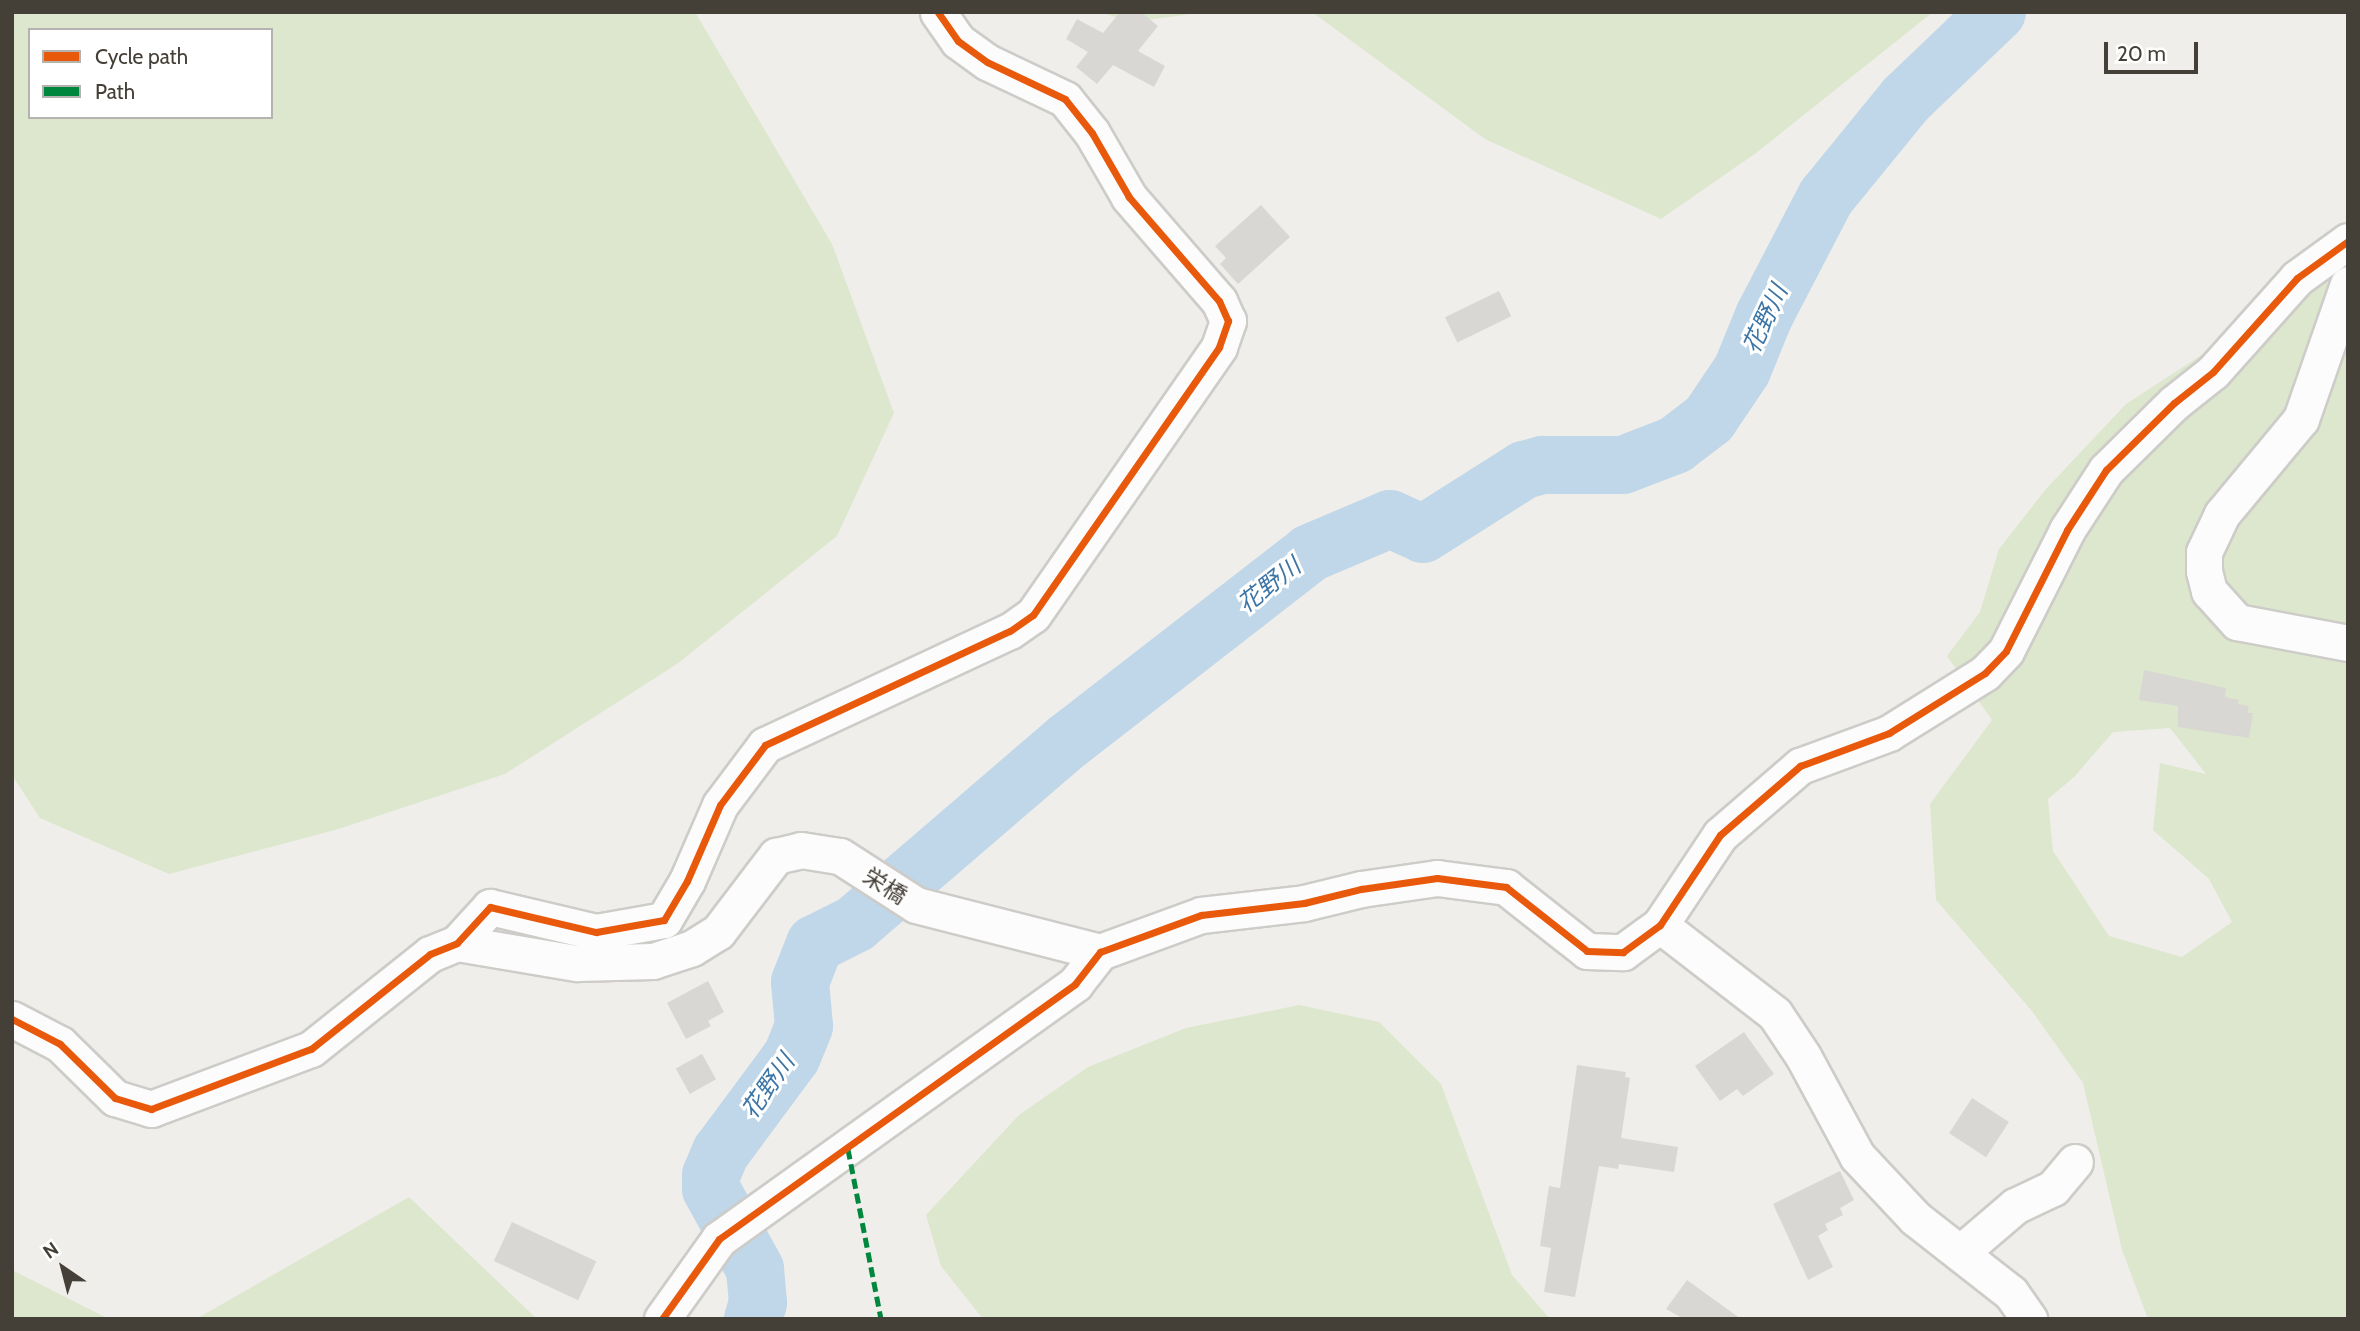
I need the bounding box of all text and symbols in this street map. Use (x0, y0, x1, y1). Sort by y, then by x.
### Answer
legend (28, 28, 273, 119)
scale bar (2108, 28, 2202, 72)
text: 20 m (2117, 41, 2166, 66)
text: Cycle path (95, 44, 188, 69)
text: Path (95, 79, 135, 104)
water label: 花野川 (1737, 280, 1793, 358)
water label: 花野川 (1232, 551, 1306, 619)
street label: 栄橋 (858, 862, 912, 910)
water label: 花野川 (736, 1048, 800, 1124)
north arrow (28, 1233, 98, 1303)
text: N (39, 1237, 63, 1264)

